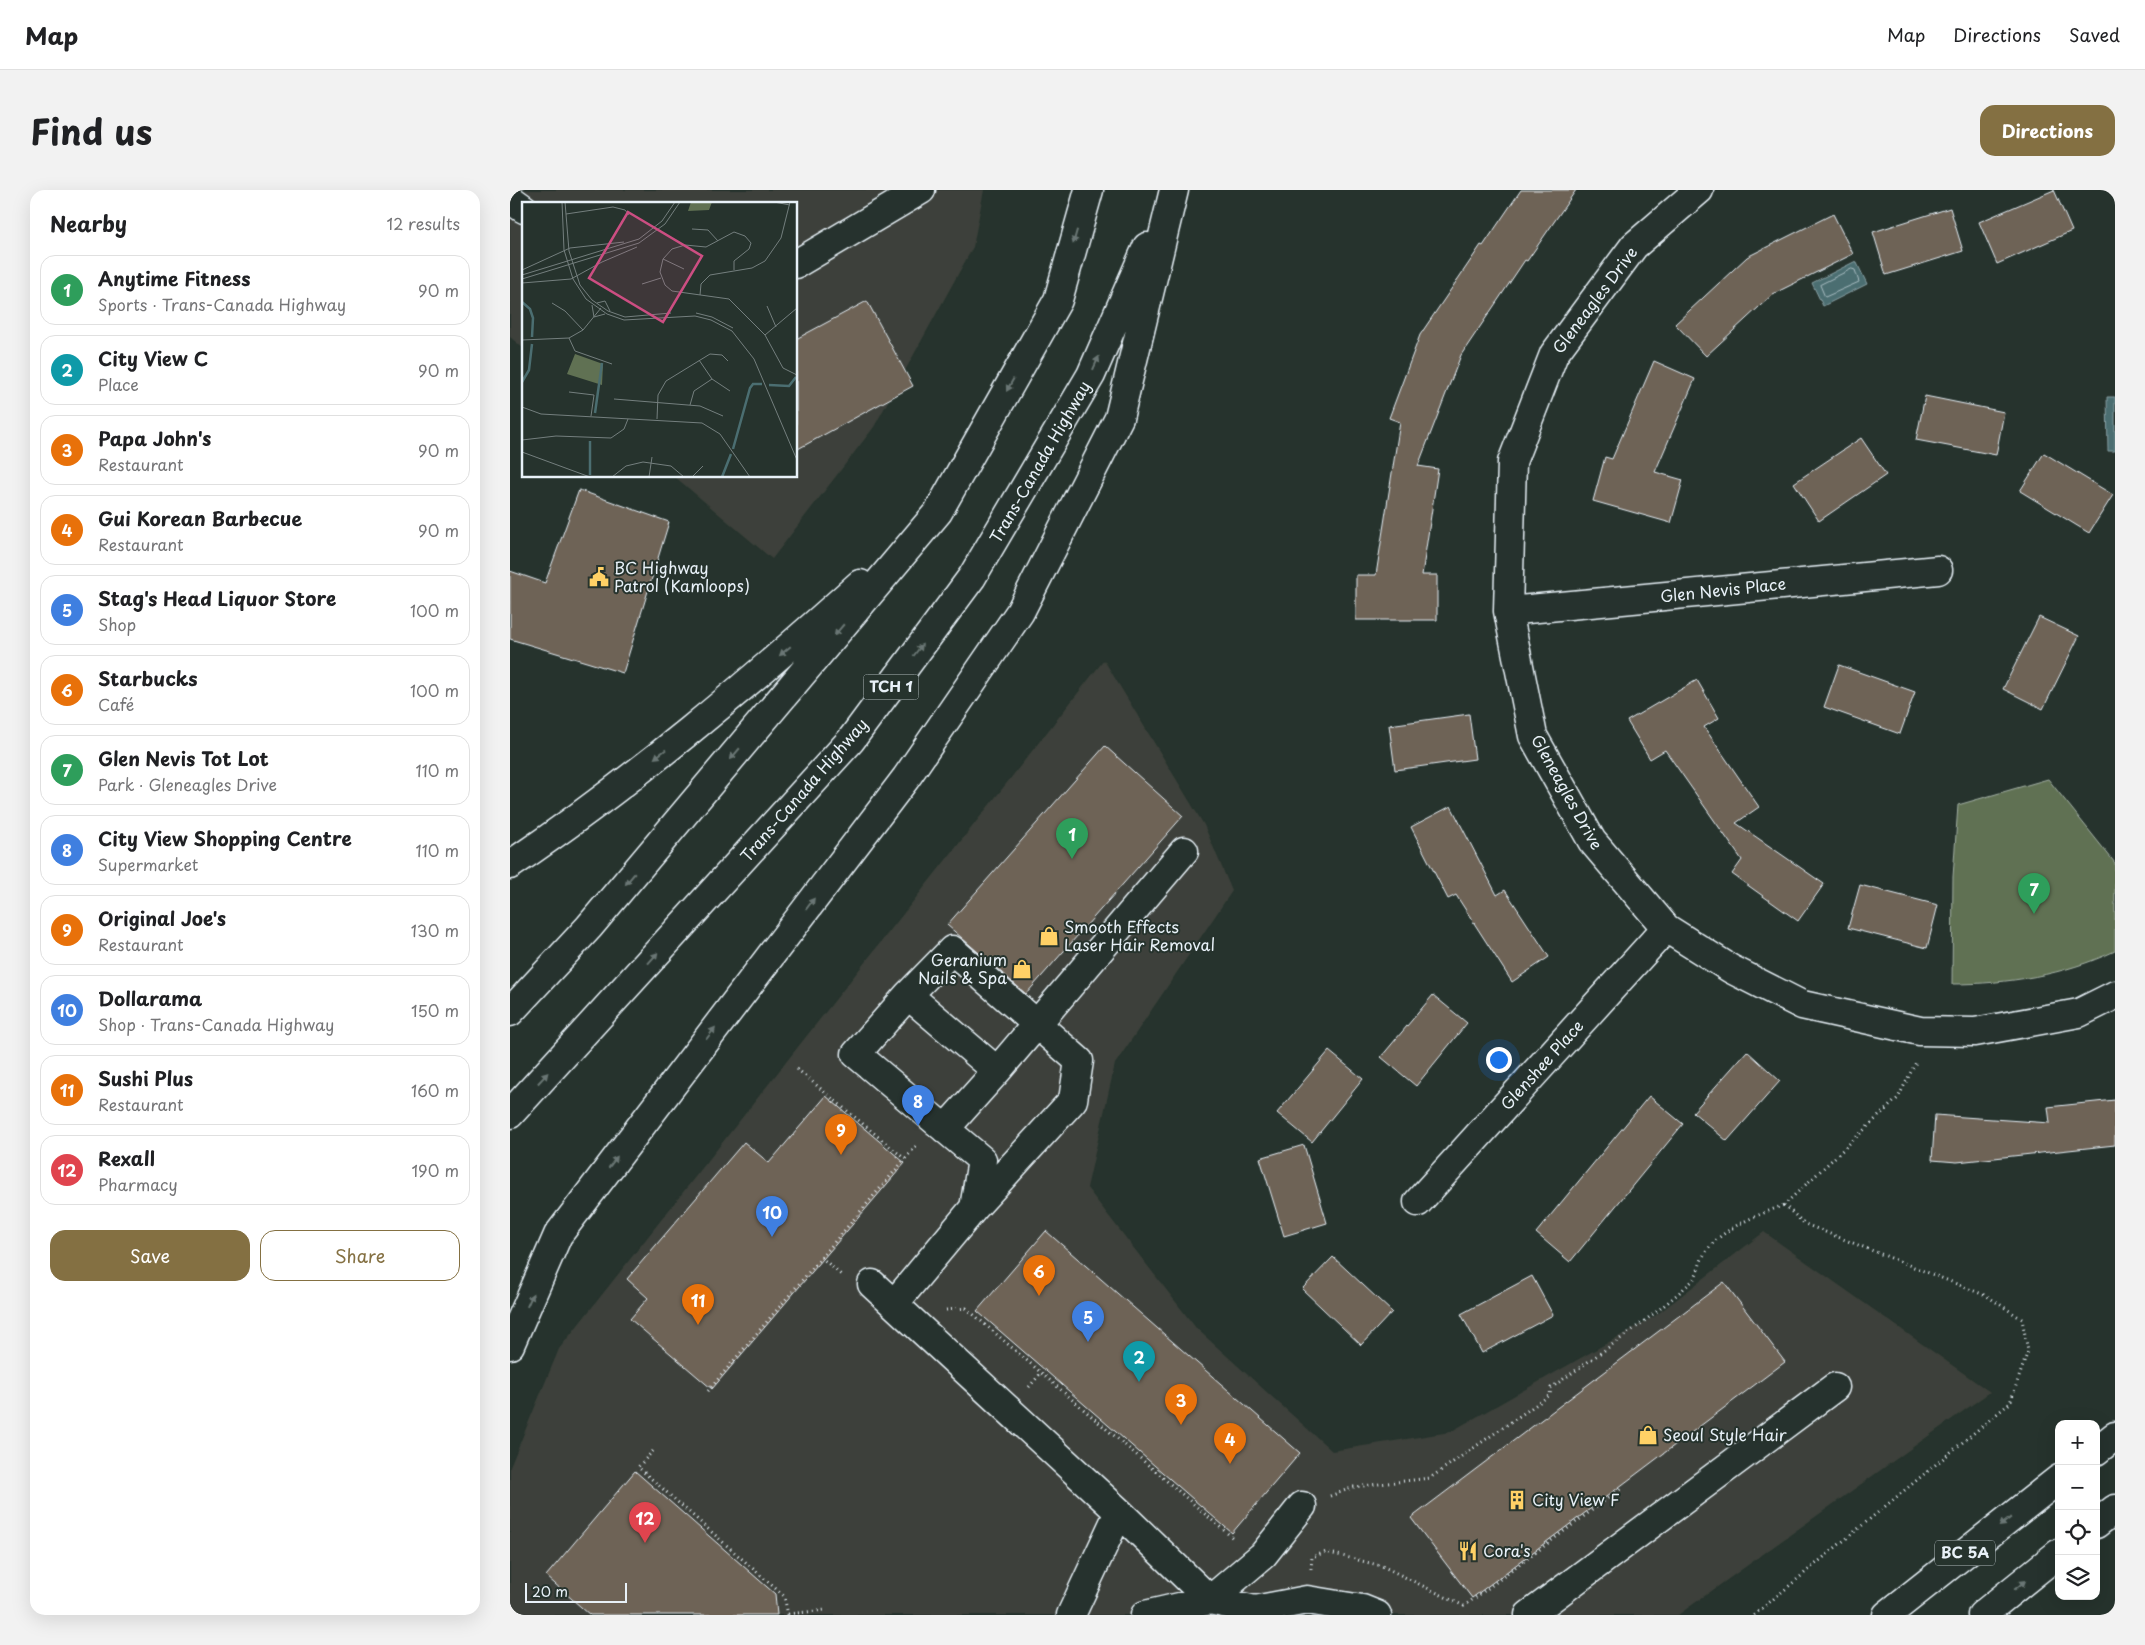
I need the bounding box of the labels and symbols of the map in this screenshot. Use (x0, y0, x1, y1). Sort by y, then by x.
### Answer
inset map (522, 202, 798, 478)
one-way arrow (1071, 229, 1079, 244)
street label: Gleneagles Drive (1546, 241, 1642, 358)
one-way arrow (1092, 356, 1100, 370)
street label: Trans-Canada Highway (983, 376, 1095, 547)
one-way arrow (1006, 377, 1014, 392)
place label: BC Highway Patrol (Kamloops) (614, 555, 750, 597)
public building icon: BC Highway Patrol (Kamloops) (588, 566, 610, 588)
street label: Glen Nevis Place (1659, 570, 1787, 608)
one-way arrow (834, 623, 845, 636)
one-way arrow (913, 643, 923, 657)
one-way arrow (779, 645, 792, 656)
road number: TCH 1 (864, 674, 918, 700)
street label: Trans-Canada Highway (734, 712, 873, 867)
street label: Gleneagles Drive (1526, 729, 1610, 854)
one-way arrow (729, 748, 741, 760)
one-way arrow (653, 749, 667, 759)
pin: 1 (1056, 818, 1088, 859)
one-way arrow (625, 872, 636, 885)
pin: 7 (2018, 873, 2050, 914)
one-way arrow (805, 898, 816, 911)
place label: Smooth Effects Laser Hair Removal (1064, 914, 1215, 956)
shop icon: Smooth Effects Laser Hair Removal (1038, 925, 1060, 947)
place label: Geranium Nails & Spa (918, 947, 1007, 989)
one-way arrow (647, 953, 659, 965)
shop icon: Geranium Nails & Spa (1011, 958, 1033, 980)
street label: Glenshee Place (1494, 1014, 1588, 1115)
one-way arrow (706, 1027, 717, 1040)
your location (1486, 1047, 1512, 1073)
one-way arrow (537, 1073, 549, 1085)
pin: 8 (902, 1085, 934, 1126)
pin: 9 (825, 1114, 857, 1155)
one-way arrow (608, 1155, 618, 1169)
pin: 10 (756, 1196, 788, 1237)
pin: 6 (1023, 1255, 1055, 1296)
pin: 11 (682, 1284, 714, 1325)
one-way arrow (526, 1293, 534, 1307)
pin: 5 (1072, 1301, 1104, 1342)
pin: 2 (1123, 1341, 1155, 1382)
pin: 3 (1165, 1384, 1197, 1425)
place label: Seoul Style Hair (1663, 1422, 1787, 1446)
pin: 4 (1214, 1423, 1246, 1464)
shop icon: Seoul Style Hair (1637, 1424, 1659, 1446)
place label: City View F (1532, 1487, 1620, 1511)
building icon: City View F (1506, 1489, 1528, 1511)
pin: 12 (629, 1502, 661, 1543)
one-way arrow (1999, 1516, 2012, 1527)
place label: Cora's (1483, 1538, 1531, 1562)
restaurant icon: Cora's (1457, 1540, 1479, 1562)
road number: BC 5A (1935, 1540, 1995, 1566)
one-way arrow (2013, 1579, 2026, 1590)
scale bar (525, 1580, 628, 1603)

